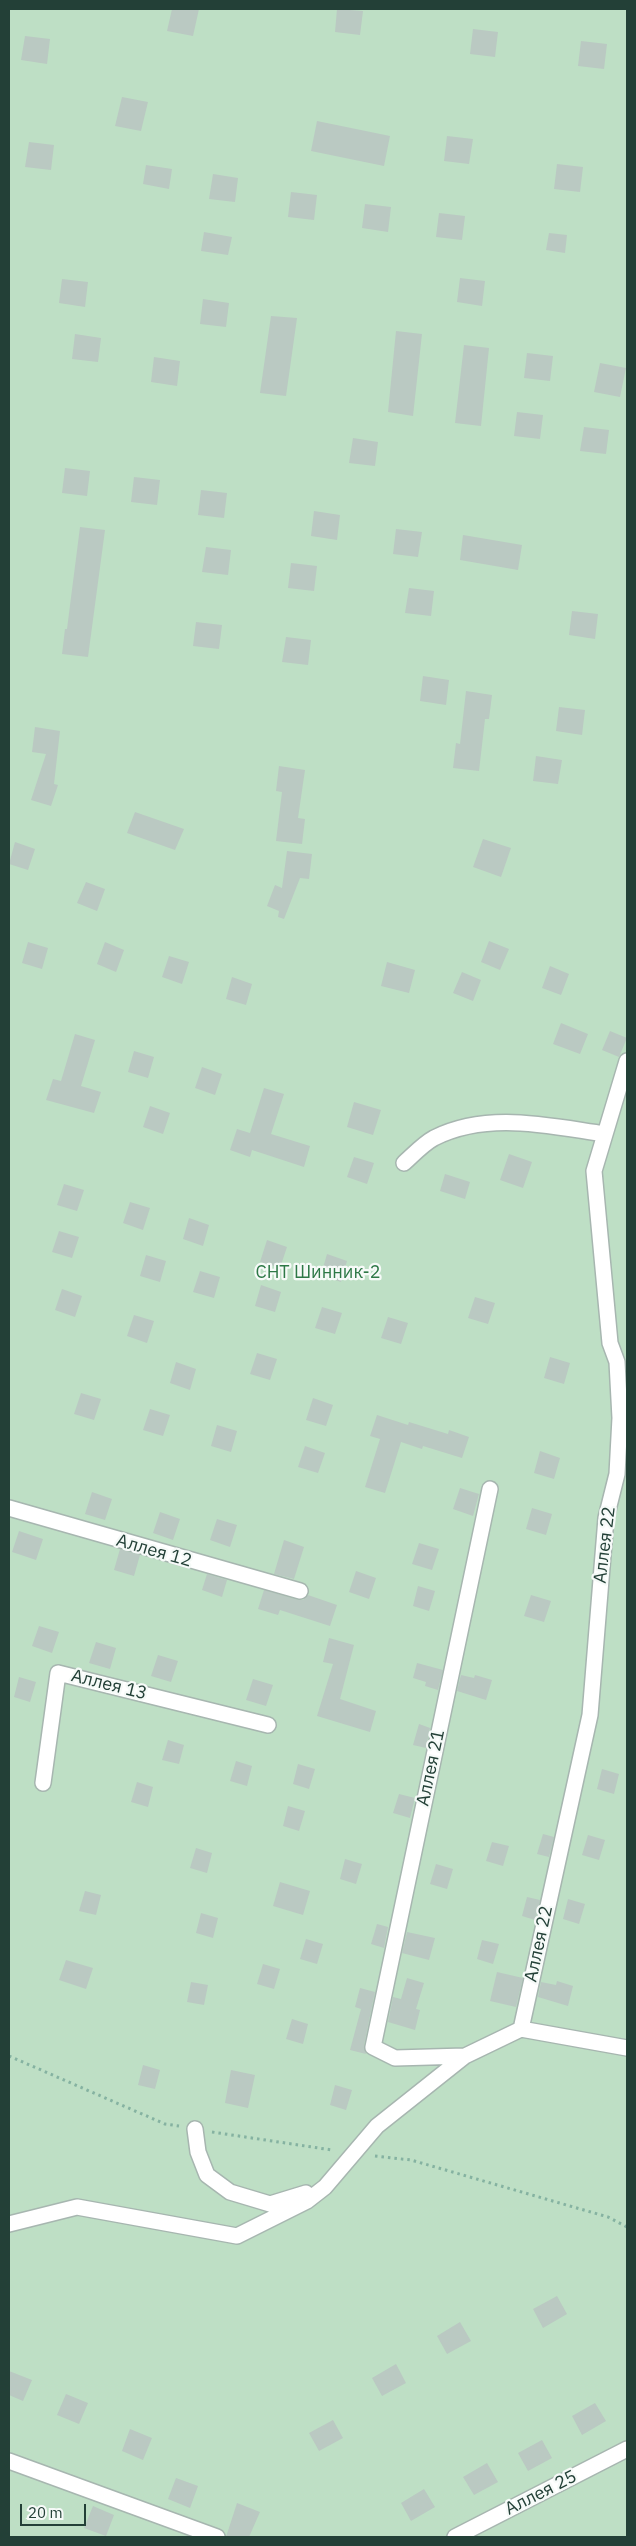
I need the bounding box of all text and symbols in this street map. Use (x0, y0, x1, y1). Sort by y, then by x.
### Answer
park label: СНТ Шинник-2 (255, 1262, 381, 1284)
street label: Аллея 22 (590, 1505, 620, 1585)
street label: Аллея 12 (114, 1530, 194, 1572)
street label: Аллея 13 (69, 1665, 149, 1705)
street label: Аллея 21 (412, 1728, 450, 1808)
street label: Аллея 22 (520, 1904, 558, 1984)
street label: Аллея 25 (502, 2466, 580, 2520)
scale bar (22, 2494, 89, 2526)
text: 20 m (28, 2503, 63, 2522)

